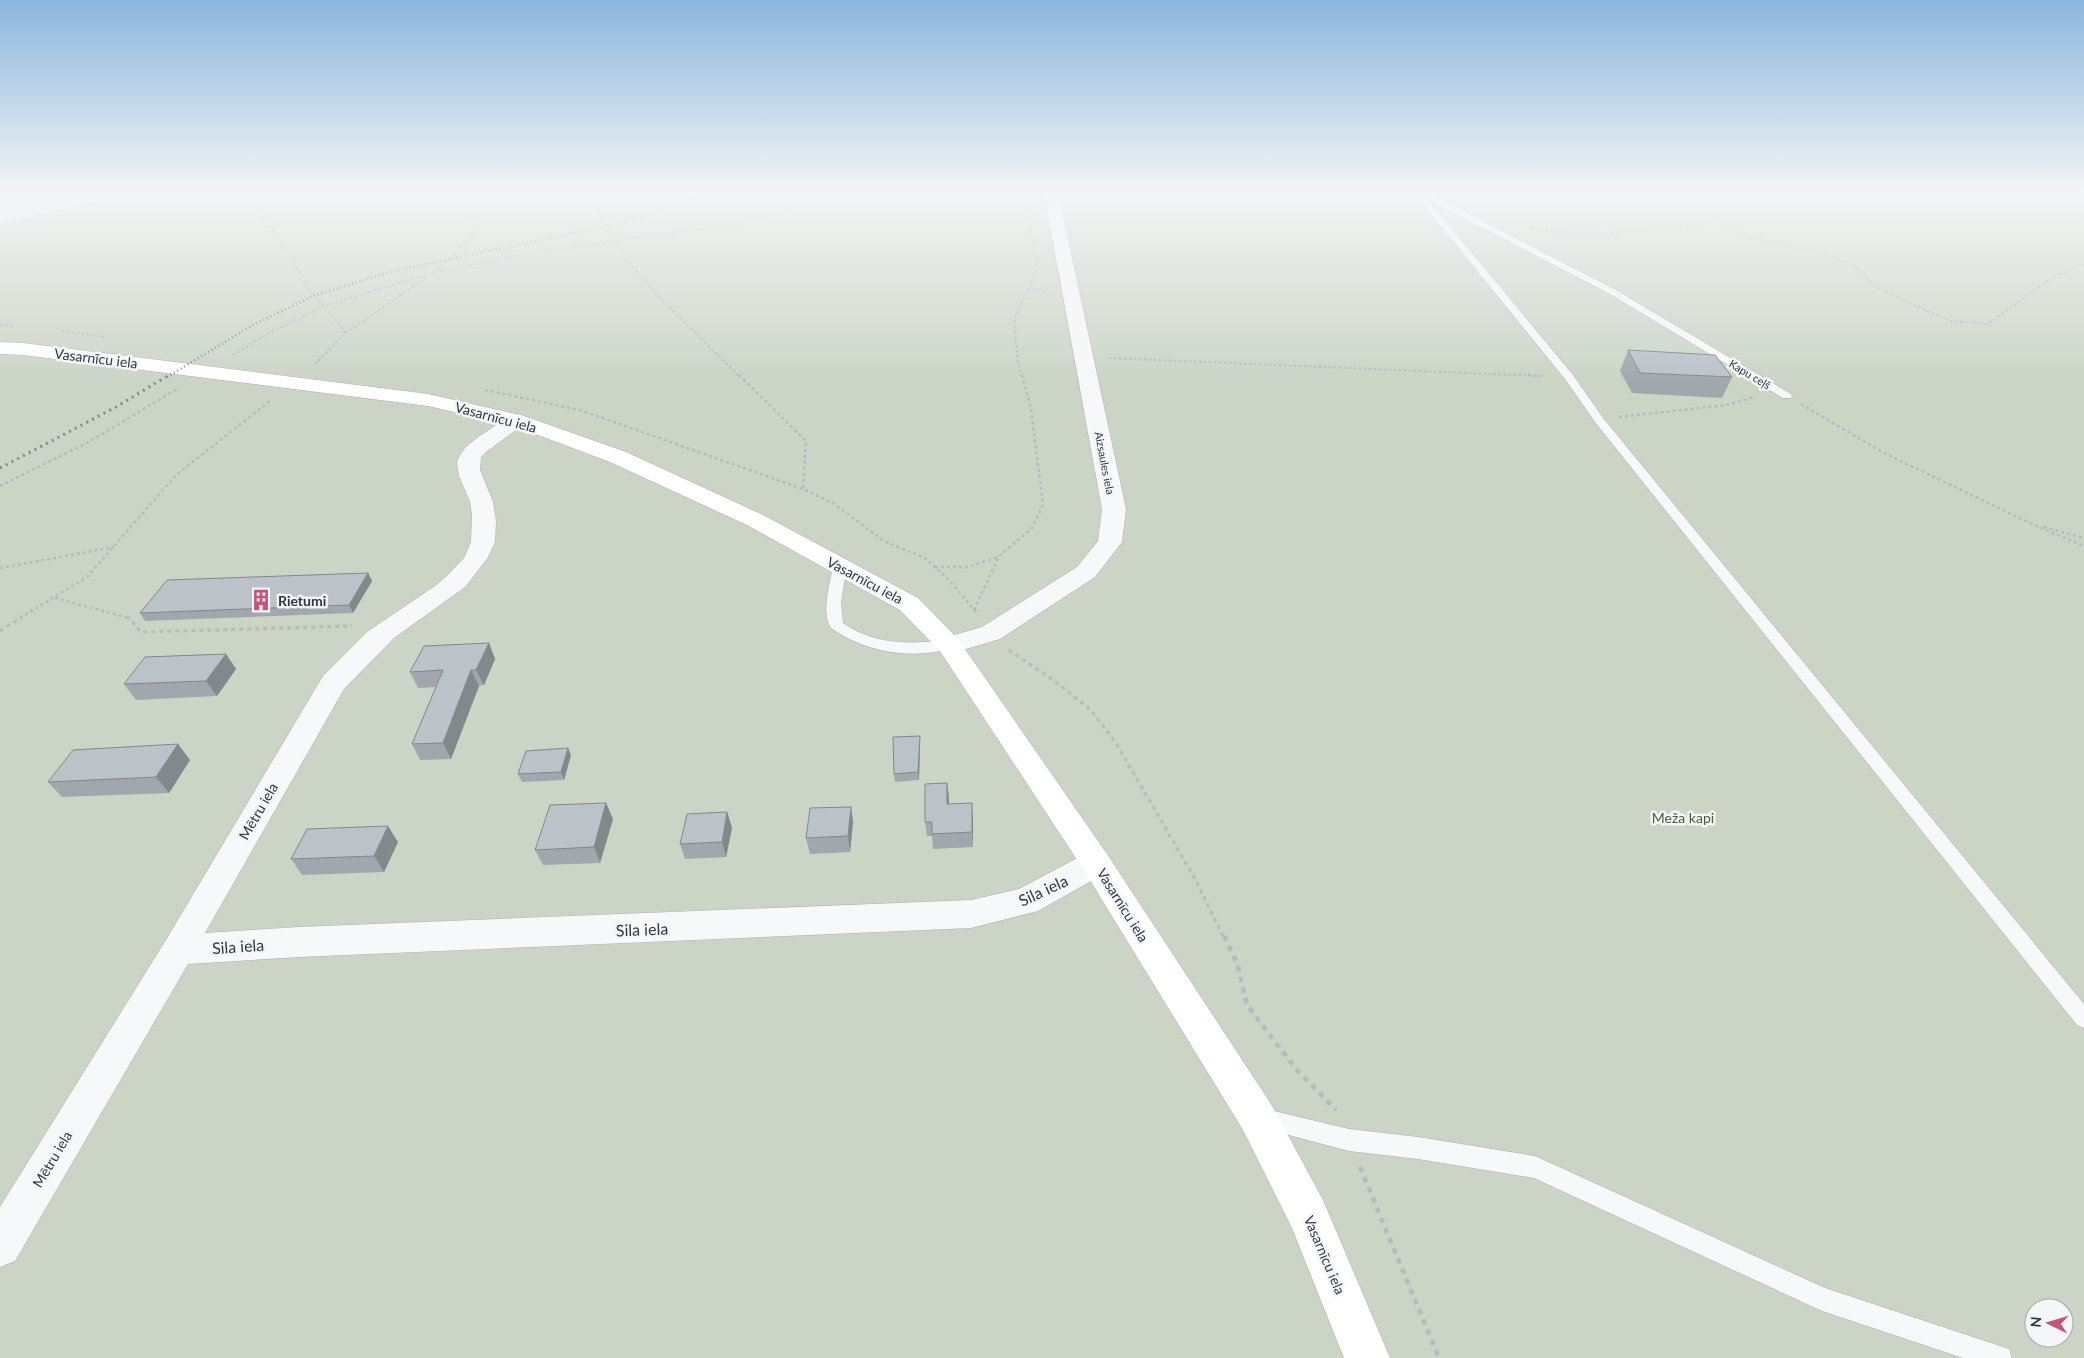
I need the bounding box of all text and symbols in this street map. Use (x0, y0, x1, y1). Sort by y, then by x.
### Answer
street label: Vasarnīcu iela (53, 344, 139, 372)
street label: Kapu ceļš (1727, 357, 1773, 392)
street label: Vasarnīcu iela (453, 398, 539, 436)
street label: Aizsaules iela (1093, 430, 1117, 496)
street label: Vasarnīcu iela (824, 553, 906, 607)
building icon: Rietumi (248, 587, 274, 613)
place label: Rietumi (278, 592, 326, 609)
street label: Mētru iela (235, 780, 281, 842)
park label: Meža kapi (1652, 809, 1714, 826)
street label: Vasarnīcu iela (1094, 865, 1152, 945)
street label: Sila iela (1015, 870, 1071, 910)
street label: Sila iela (616, 919, 668, 939)
street label: Sila iela (211, 935, 265, 957)
street label: Mētru iela (29, 1128, 75, 1190)
street label: Vasarnīcu iela (1301, 1213, 1349, 1297)
north arrow (2024, 1298, 2074, 1348)
text: N (2027, 1316, 2044, 1328)

